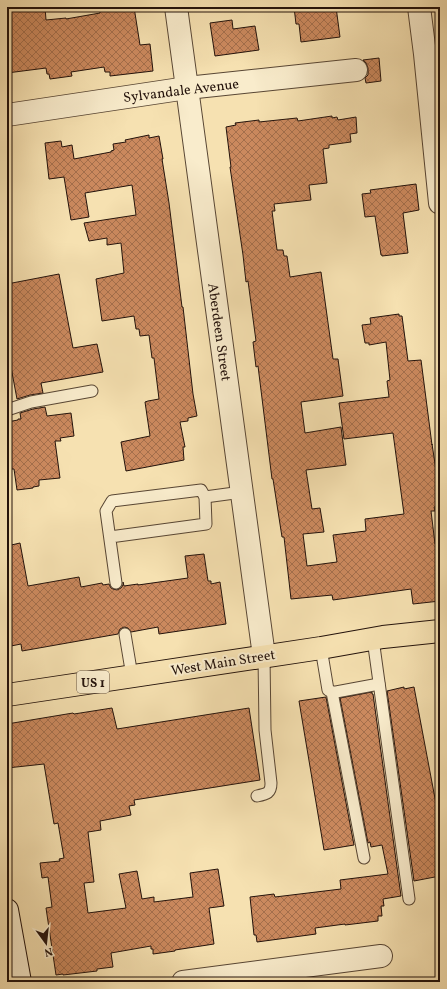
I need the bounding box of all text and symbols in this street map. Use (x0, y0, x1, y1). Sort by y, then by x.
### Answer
street label: Sylvandale Avenue (122, 75, 241, 108)
street label: Aberdeen Street (202, 282, 235, 383)
street label: West Main Street (170, 646, 277, 681)
road number: US 1 (77, 671, 109, 693)
north arrow (26, 923, 66, 963)
text: N (42, 943, 54, 959)

